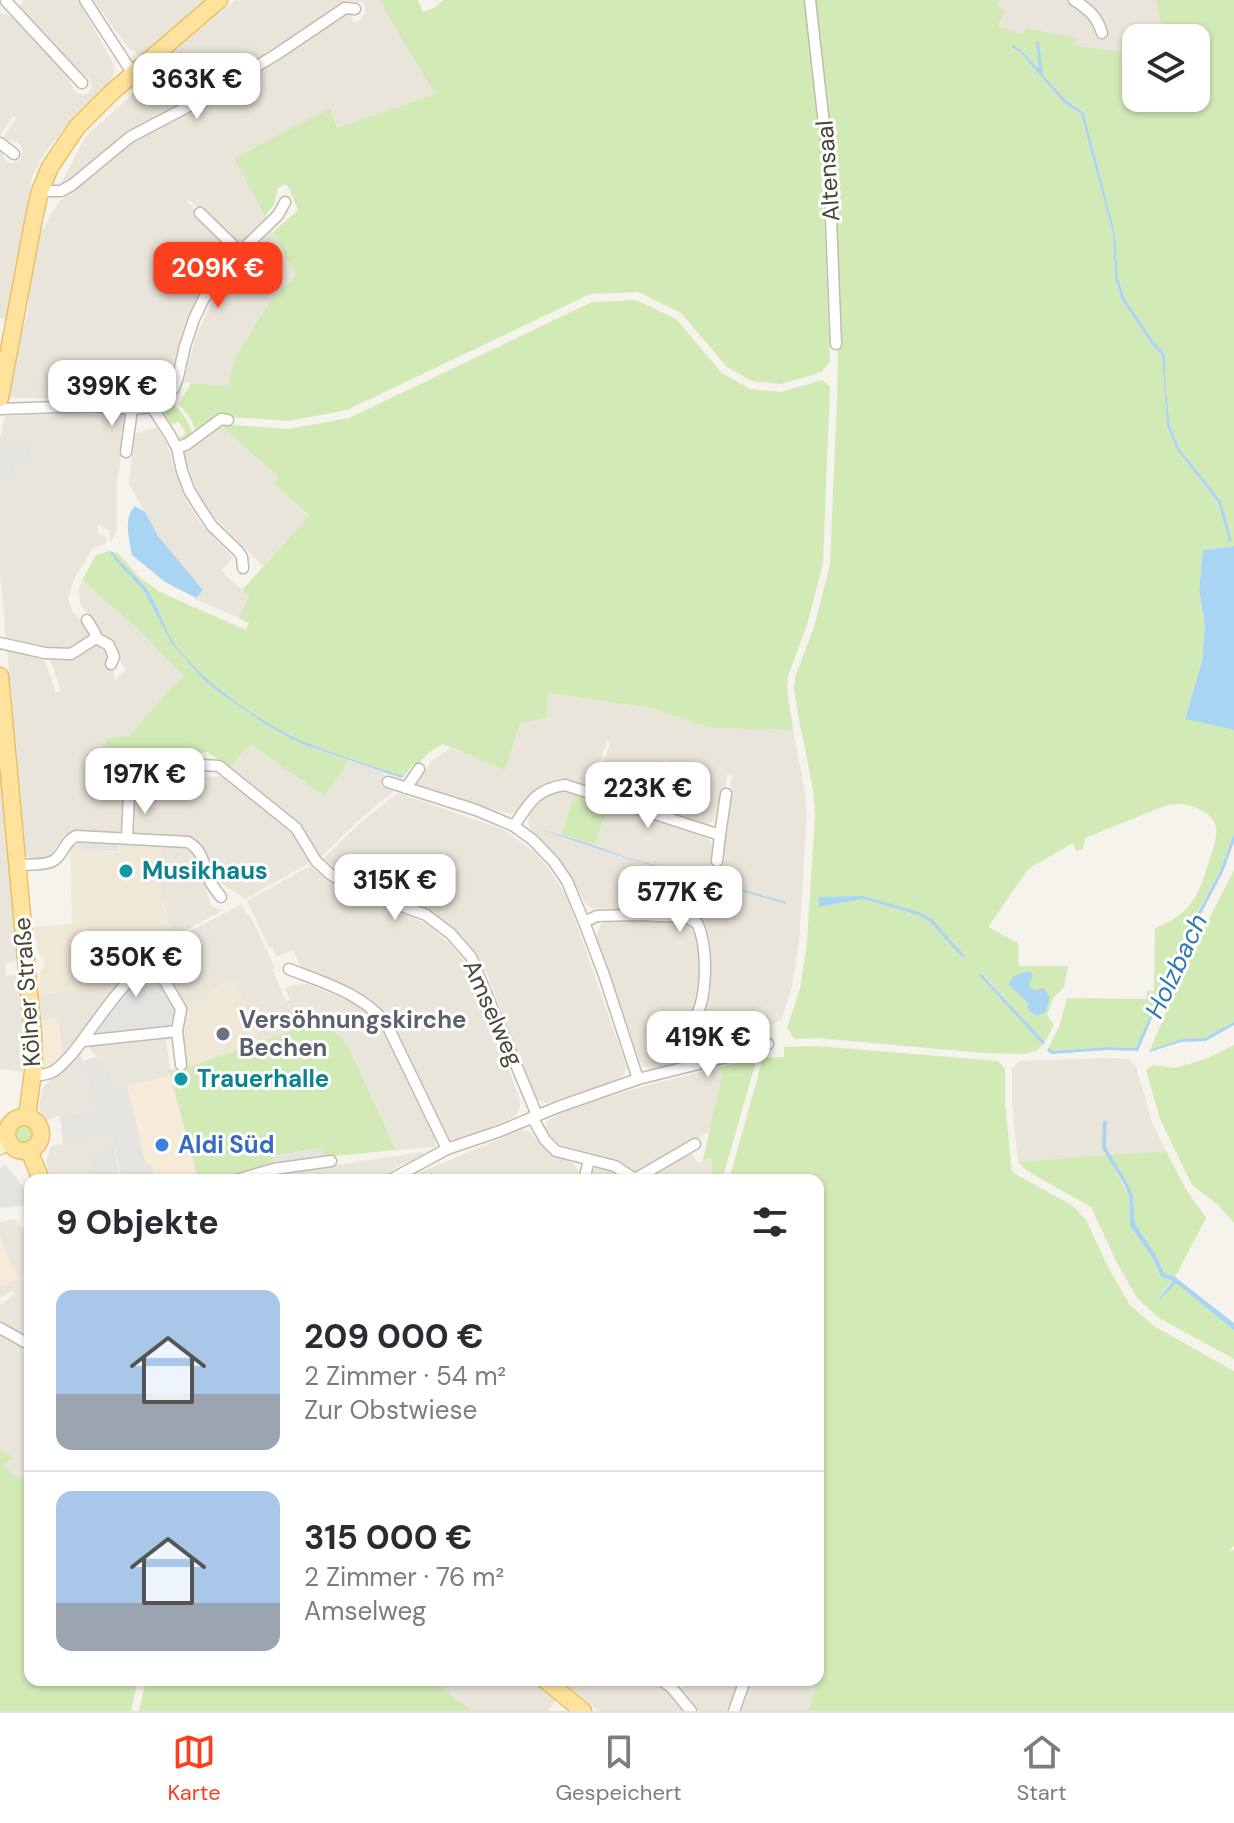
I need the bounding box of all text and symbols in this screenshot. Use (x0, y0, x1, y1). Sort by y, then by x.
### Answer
map controls (1122, 24, 1210, 112)
button: layers (1122, 24, 1210, 112)
pin: 363K € (132, 53, 262, 121)
text: 363K € (151, 62, 243, 96)
street label: Altensaal (809, 119, 846, 223)
pin: 209K € (153, 242, 283, 310)
text: 209K € (171, 251, 265, 285)
pin: 399K € (47, 360, 177, 428)
text: 399K € (66, 369, 158, 403)
pin: 197K € (80, 748, 210, 816)
text: 197K € (103, 757, 187, 791)
pin: 223K € (583, 762, 713, 830)
text: 223K € (603, 771, 693, 805)
pin: 315K € (330, 854, 460, 922)
place label: Musikhaus (142, 855, 268, 886)
marker: Musikhaus (117, 862, 135, 880)
text: 315K € (353, 863, 437, 897)
pin: 577K € (615, 866, 745, 934)
text: 577K € (636, 875, 724, 909)
water label: Holzbach (1137, 908, 1215, 1024)
street label: Kölner Straße (6, 916, 47, 1068)
pin: 350K € (71, 931, 201, 999)
text: 350K € (89, 940, 183, 974)
street label: Amselweg (456, 955, 531, 1071)
place label: Versöhnungskirche Bechen (239, 1004, 466, 1063)
pin: 419K € (643, 1011, 773, 1079)
text: 419K € (665, 1020, 751, 1054)
marker: Versöhnungskirche Bechen (214, 1025, 232, 1043)
place label: Trauerhalle (197, 1063, 329, 1094)
marker: Trauerhalle (172, 1070, 190, 1088)
place label: Aldi Süd (178, 1129, 274, 1160)
marker: Aldi Süd (153, 1136, 171, 1154)
text: 9 Objekte (56, 1200, 219, 1245)
icon: filters (748, 1200, 792, 1244)
text: 209 000 € (304, 1314, 484, 1359)
icon: home (120, 1322, 216, 1418)
text: 2 Zimmer · 54 m² (304, 1359, 506, 1393)
text: Zur Obstwiese (304, 1393, 477, 1427)
text: 315 000 € (304, 1515, 472, 1560)
icon: home (120, 1523, 216, 1619)
text: 2 Zimmer · 76 m² (304, 1560, 504, 1594)
text: Amselweg (304, 1594, 427, 1628)
tab: Karte (167, 1730, 221, 1807)
tab: Gespeichert (555, 1730, 682, 1807)
tab: Start (1016, 1730, 1067, 1807)

